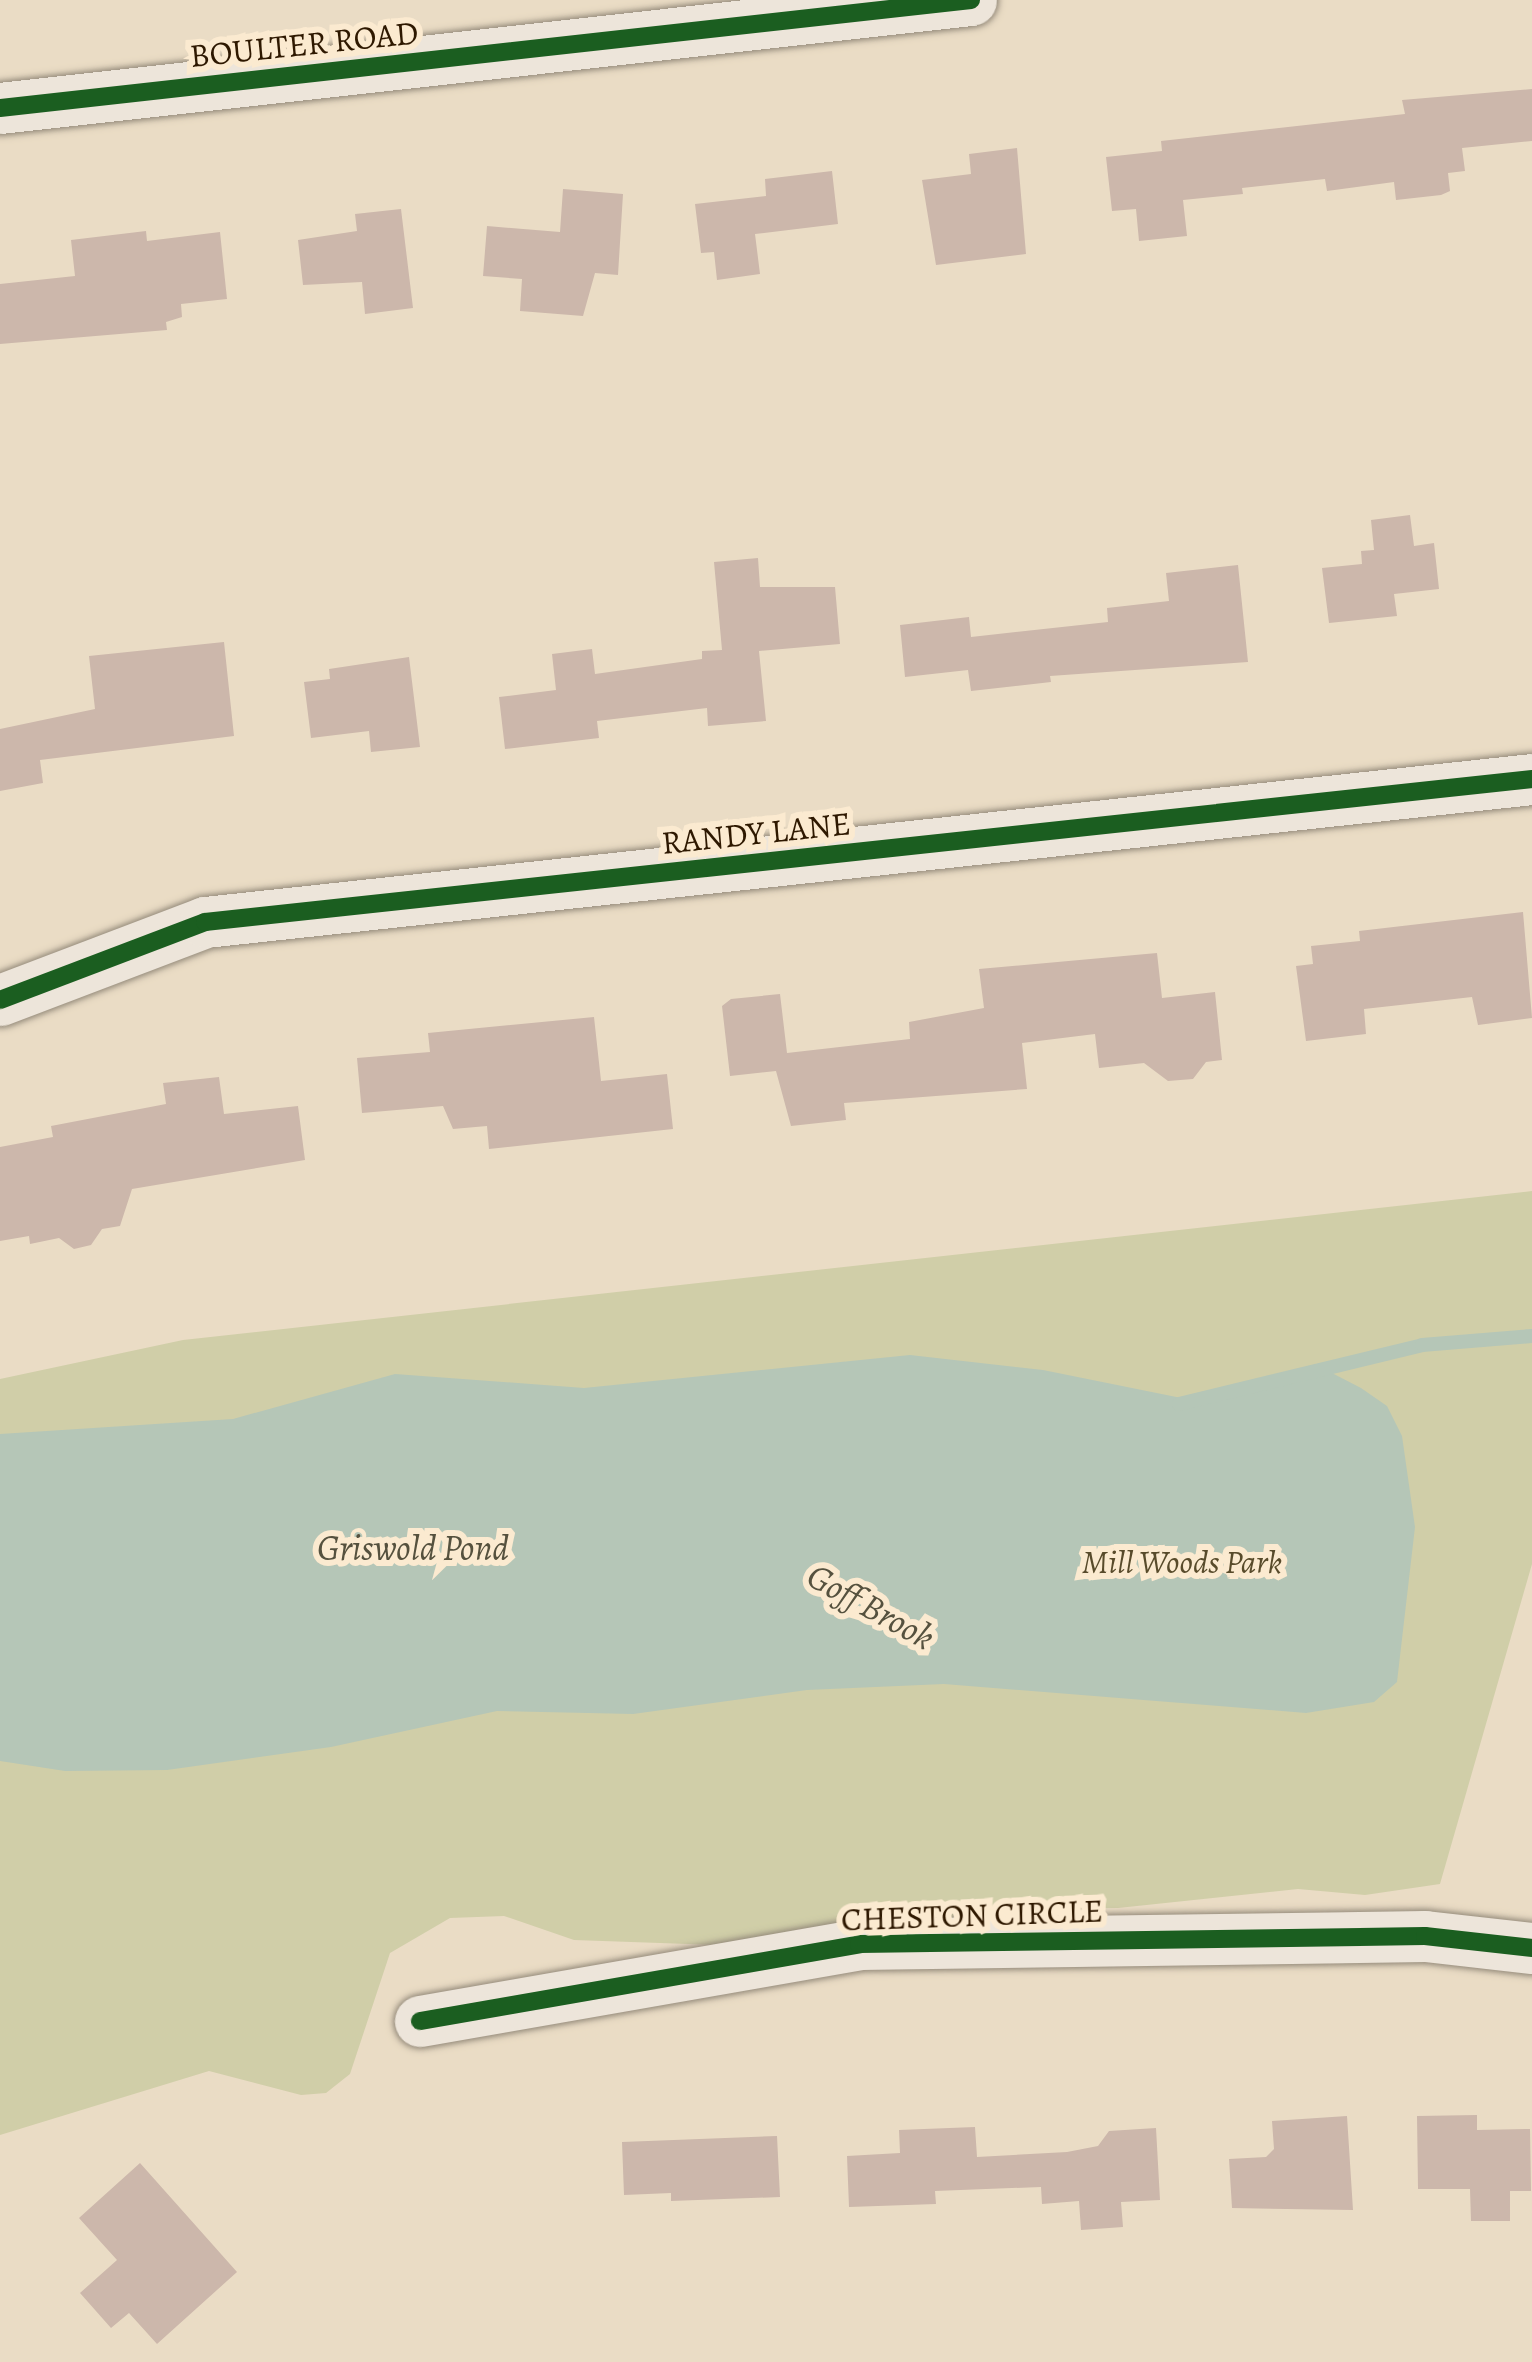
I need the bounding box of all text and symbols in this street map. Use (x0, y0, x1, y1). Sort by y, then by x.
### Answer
street label: BOULTER ROAD (188, 12, 420, 76)
street label: RANDY LANE (659, 803, 853, 863)
water label: Griswold Pond (317, 1526, 509, 1570)
park label: Mill Woods Park (1082, 1542, 1282, 1582)
water label: Goff Brook (800, 1553, 942, 1659)
street label: CHESTON CIRCLE (840, 1891, 1104, 1939)

